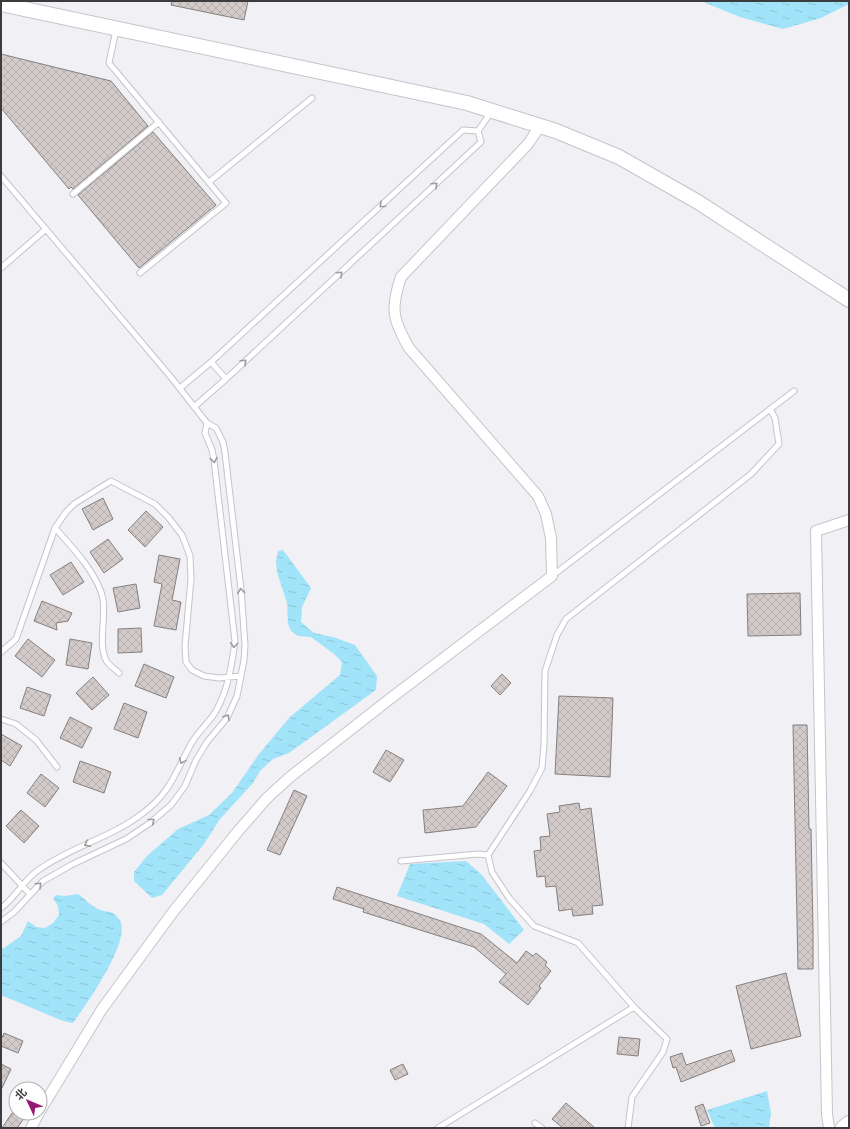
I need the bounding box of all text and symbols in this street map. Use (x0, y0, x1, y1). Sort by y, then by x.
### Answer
one-way arrow (430, 182, 438, 190)
one-way arrow (379, 200, 387, 207)
one-way arrow (335, 271, 343, 278)
one-way arrow (239, 359, 247, 367)
one-way arrow (209, 457, 218, 463)
one-way arrow (237, 588, 246, 594)
one-way arrow (230, 642, 238, 648)
one-way arrow (222, 714, 229, 721)
one-way arrow (179, 757, 187, 765)
one-way arrow (147, 819, 154, 826)
one-way arrow (84, 839, 91, 847)
one-way arrow (34, 883, 42, 890)
north arrow (8, 1081, 48, 1121)
text: 北 (12, 1085, 30, 1103)

